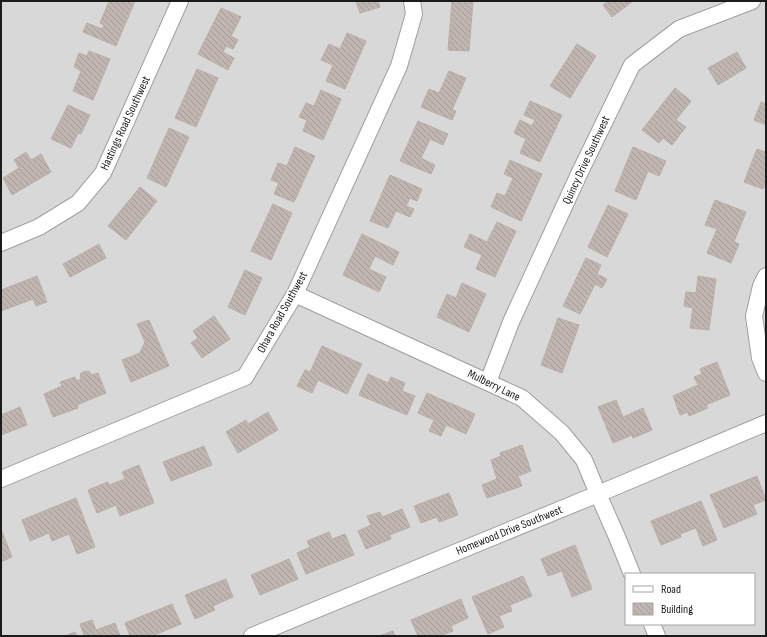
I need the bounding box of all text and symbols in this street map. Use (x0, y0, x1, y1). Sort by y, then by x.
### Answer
street label: Hastings Road Southwest (97, 73, 154, 173)
street label: Quincy Drive Southwest (559, 113, 614, 207)
street label: Ohara Road Southwest (254, 269, 311, 356)
street label: Mulberry Lane (465, 366, 523, 405)
street label: Homewood Drive Southwest (454, 502, 565, 559)
legend (625, 573, 755, 625)
text: Road (661, 582, 681, 597)
text: Building (661, 602, 693, 617)

